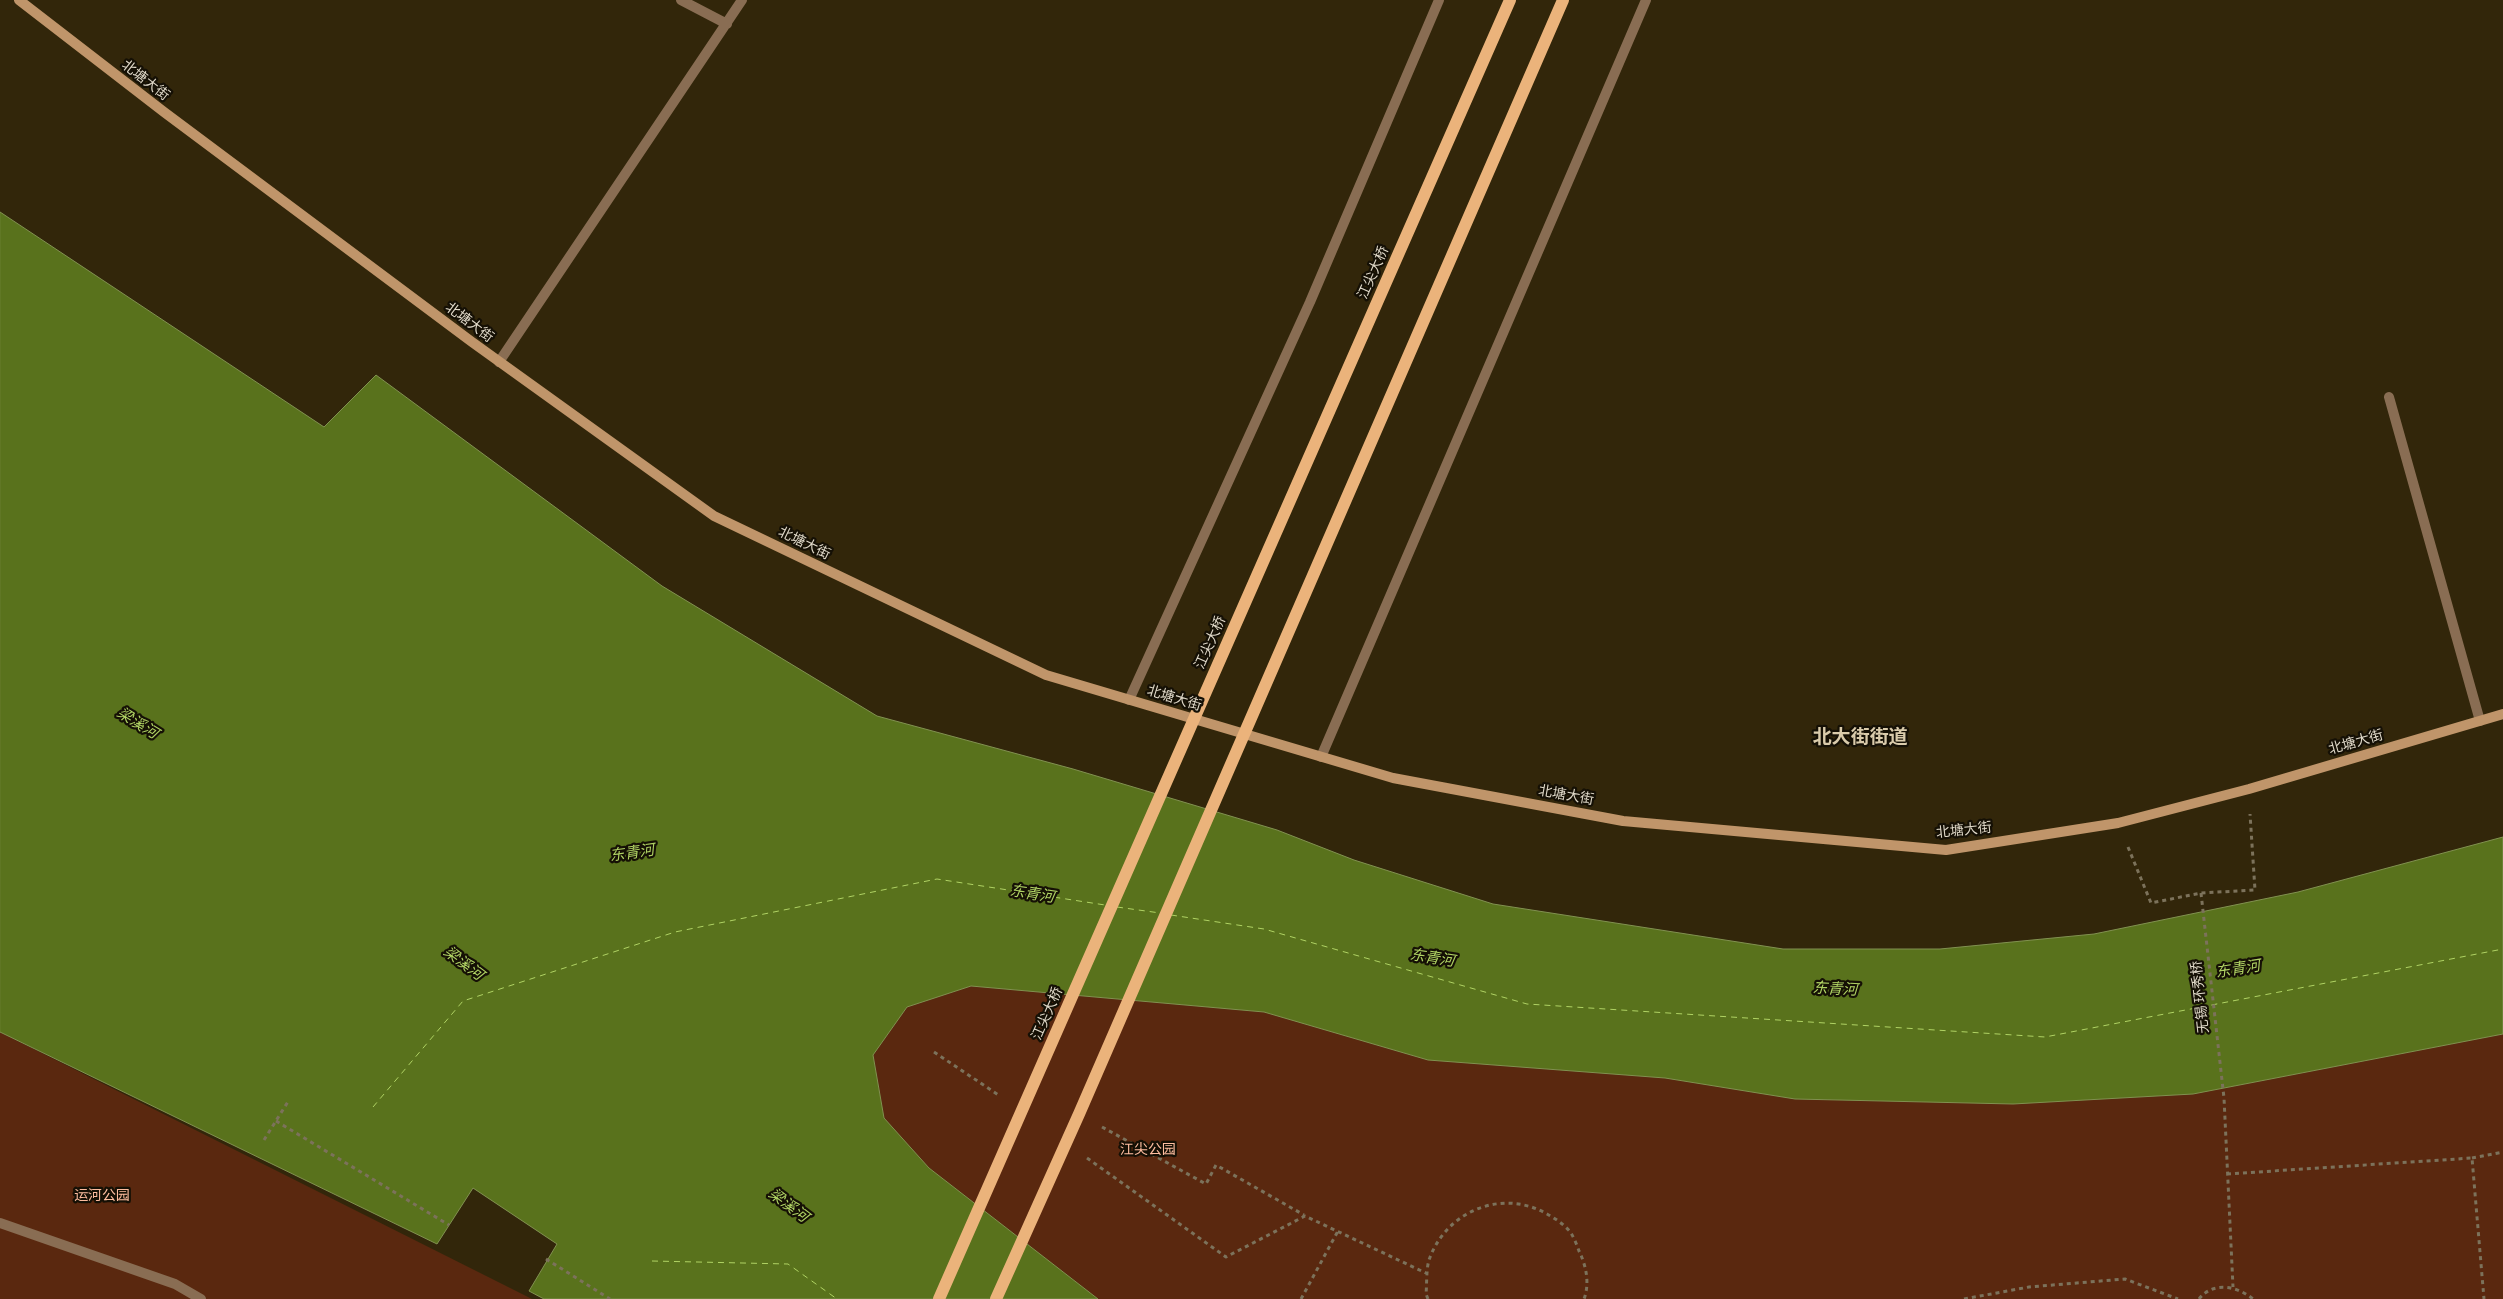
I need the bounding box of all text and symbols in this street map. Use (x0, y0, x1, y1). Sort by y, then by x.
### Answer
street label: 北塘大街 (118, 57, 172, 105)
street label: 江尖大桥 (1355, 244, 1393, 302)
street label: 北塘大街 (442, 299, 496, 347)
street label: 北塘大街 (775, 524, 833, 564)
street label: 江尖大桥 (1192, 614, 1230, 672)
street label: 北塘大街 (1145, 683, 1203, 715)
water label: 梁溪河 (113, 704, 161, 744)
district label: 北大街街道 (1813, 727, 1907, 749)
street label: 北塘大街 (2327, 727, 2385, 759)
street label: 北塘大街 (1537, 783, 1595, 809)
street label: 北塘大街 (1935, 820, 1993, 842)
water label: 东青河 (608, 842, 656, 866)
water label: 东青河 (1008, 883, 1056, 907)
water label: 梁溪河 (440, 943, 486, 985)
water label: 东青河 (1408, 947, 1456, 971)
water label: 东青河 (2214, 958, 2262, 982)
street label: 无锡 环秀桥 (2189, 960, 2213, 1034)
water label: 东青河 (1812, 980, 1858, 1000)
street label: 江尖大桥 (1029, 985, 1067, 1043)
park label: 江尖公园 (1120, 1143, 1176, 1159)
water label: 梁溪河 (765, 1185, 811, 1227)
park label: 运河公园 (74, 1189, 130, 1205)

